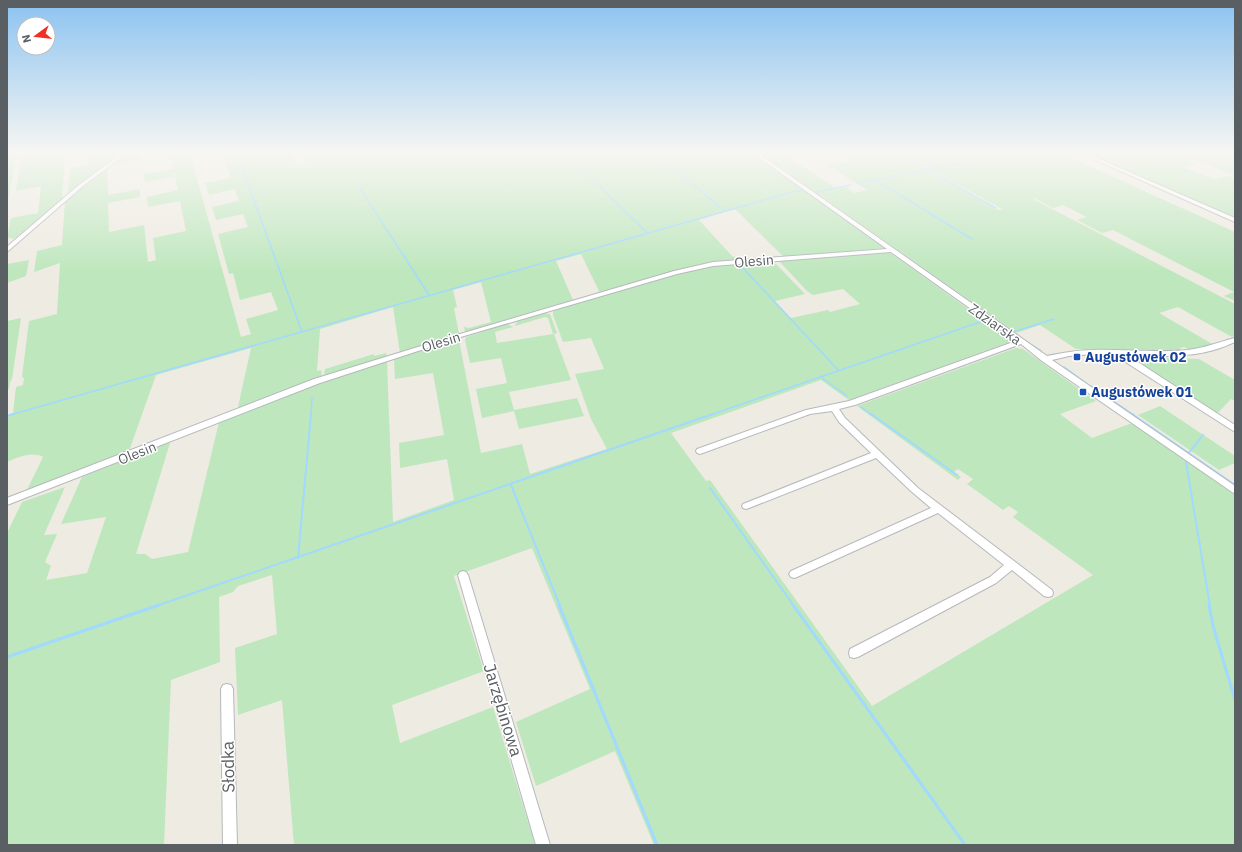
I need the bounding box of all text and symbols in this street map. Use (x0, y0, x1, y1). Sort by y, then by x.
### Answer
north arrow (16, 16, 56, 56)
text: N (19, 33, 34, 44)
street label: Olesin (733, 250, 775, 272)
street label: Zdziarska (965, 299, 1025, 349)
street label: Olesin (419, 328, 463, 356)
place label: Augustówek 02 (1085, 348, 1187, 366)
marker: Augustówek 02 (1072, 352, 1082, 362)
place label: Augustówek 01 (1091, 383, 1193, 401)
marker: Augustówek 01 (1078, 387, 1088, 397)
street label: Olesin (115, 437, 159, 469)
street label: Jarzębinowa (478, 661, 528, 759)
street label: Słodka (217, 741, 239, 793)

